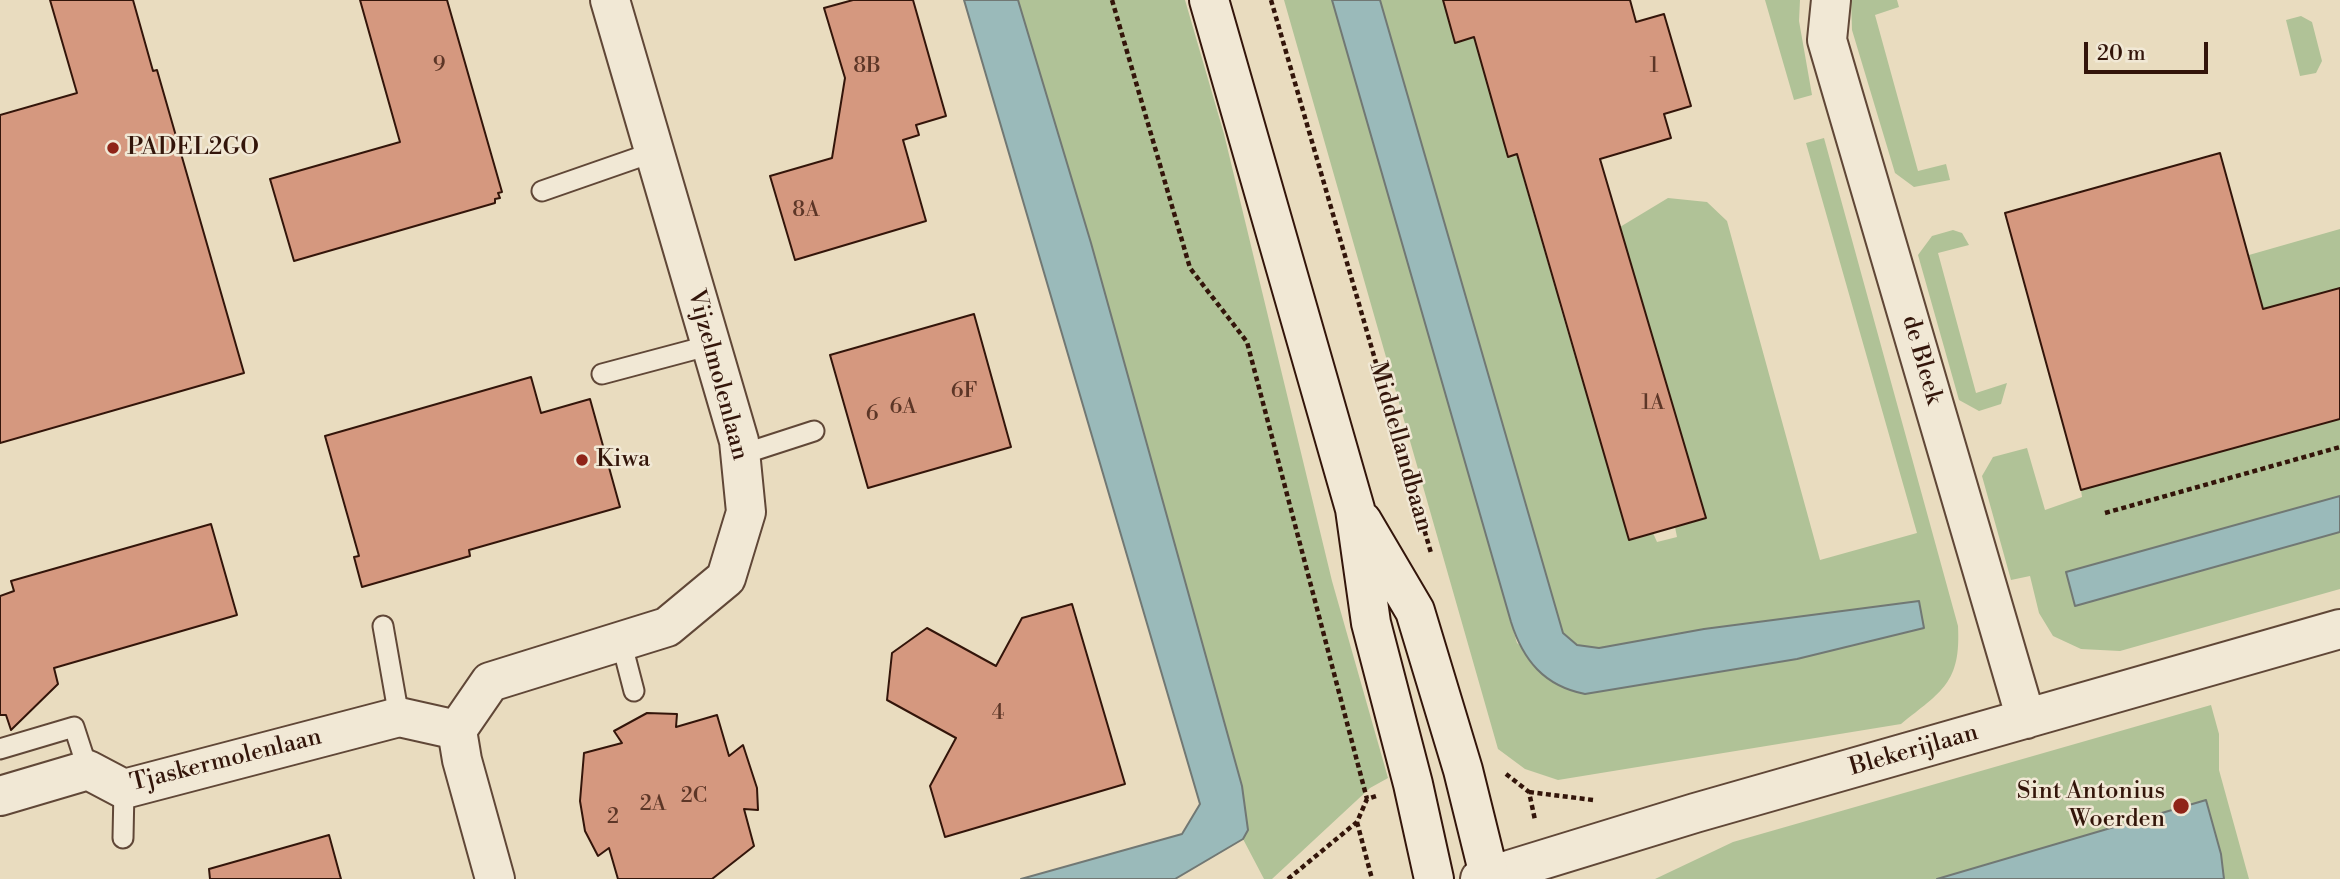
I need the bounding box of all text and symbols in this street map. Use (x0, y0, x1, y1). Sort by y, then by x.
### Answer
scale bar (2088, 28, 2212, 72)
text: 20 m (2097, 41, 2146, 67)
house number: 9 (433, 53, 445, 79)
house number: 8B (853, 54, 881, 80)
house number: 1 (1649, 54, 1659, 80)
place label: PADEL2GO (127, 134, 259, 162)
marker: PADEL2GO (105, 140, 121, 156)
house number: 8A (792, 198, 820, 224)
street label: Vijzelmolenlaan (680, 286, 754, 464)
street label: de Bleek (1895, 312, 1947, 408)
street label: Middellandbaan (1362, 359, 1438, 535)
house number: 6F (951, 379, 977, 405)
house number: 1A (1641, 391, 1665, 417)
house number: 6A (889, 395, 917, 421)
house number: 6 (866, 402, 878, 428)
place label: Kiwa (596, 446, 650, 474)
marker: Kiwa (574, 452, 590, 468)
house number: 4 (992, 701, 1004, 727)
street label: Blekerijlaan (1846, 719, 1982, 783)
street label: Tjaskermolenlaan (127, 723, 325, 799)
place label: Sint Antonius Woerden (2017, 778, 2165, 834)
house number: 2C (681, 784, 707, 810)
house number: 2A (640, 792, 666, 818)
marker: Sint Antonius Woerden (2171, 796, 2191, 816)
house number: 2 (607, 805, 619, 831)

